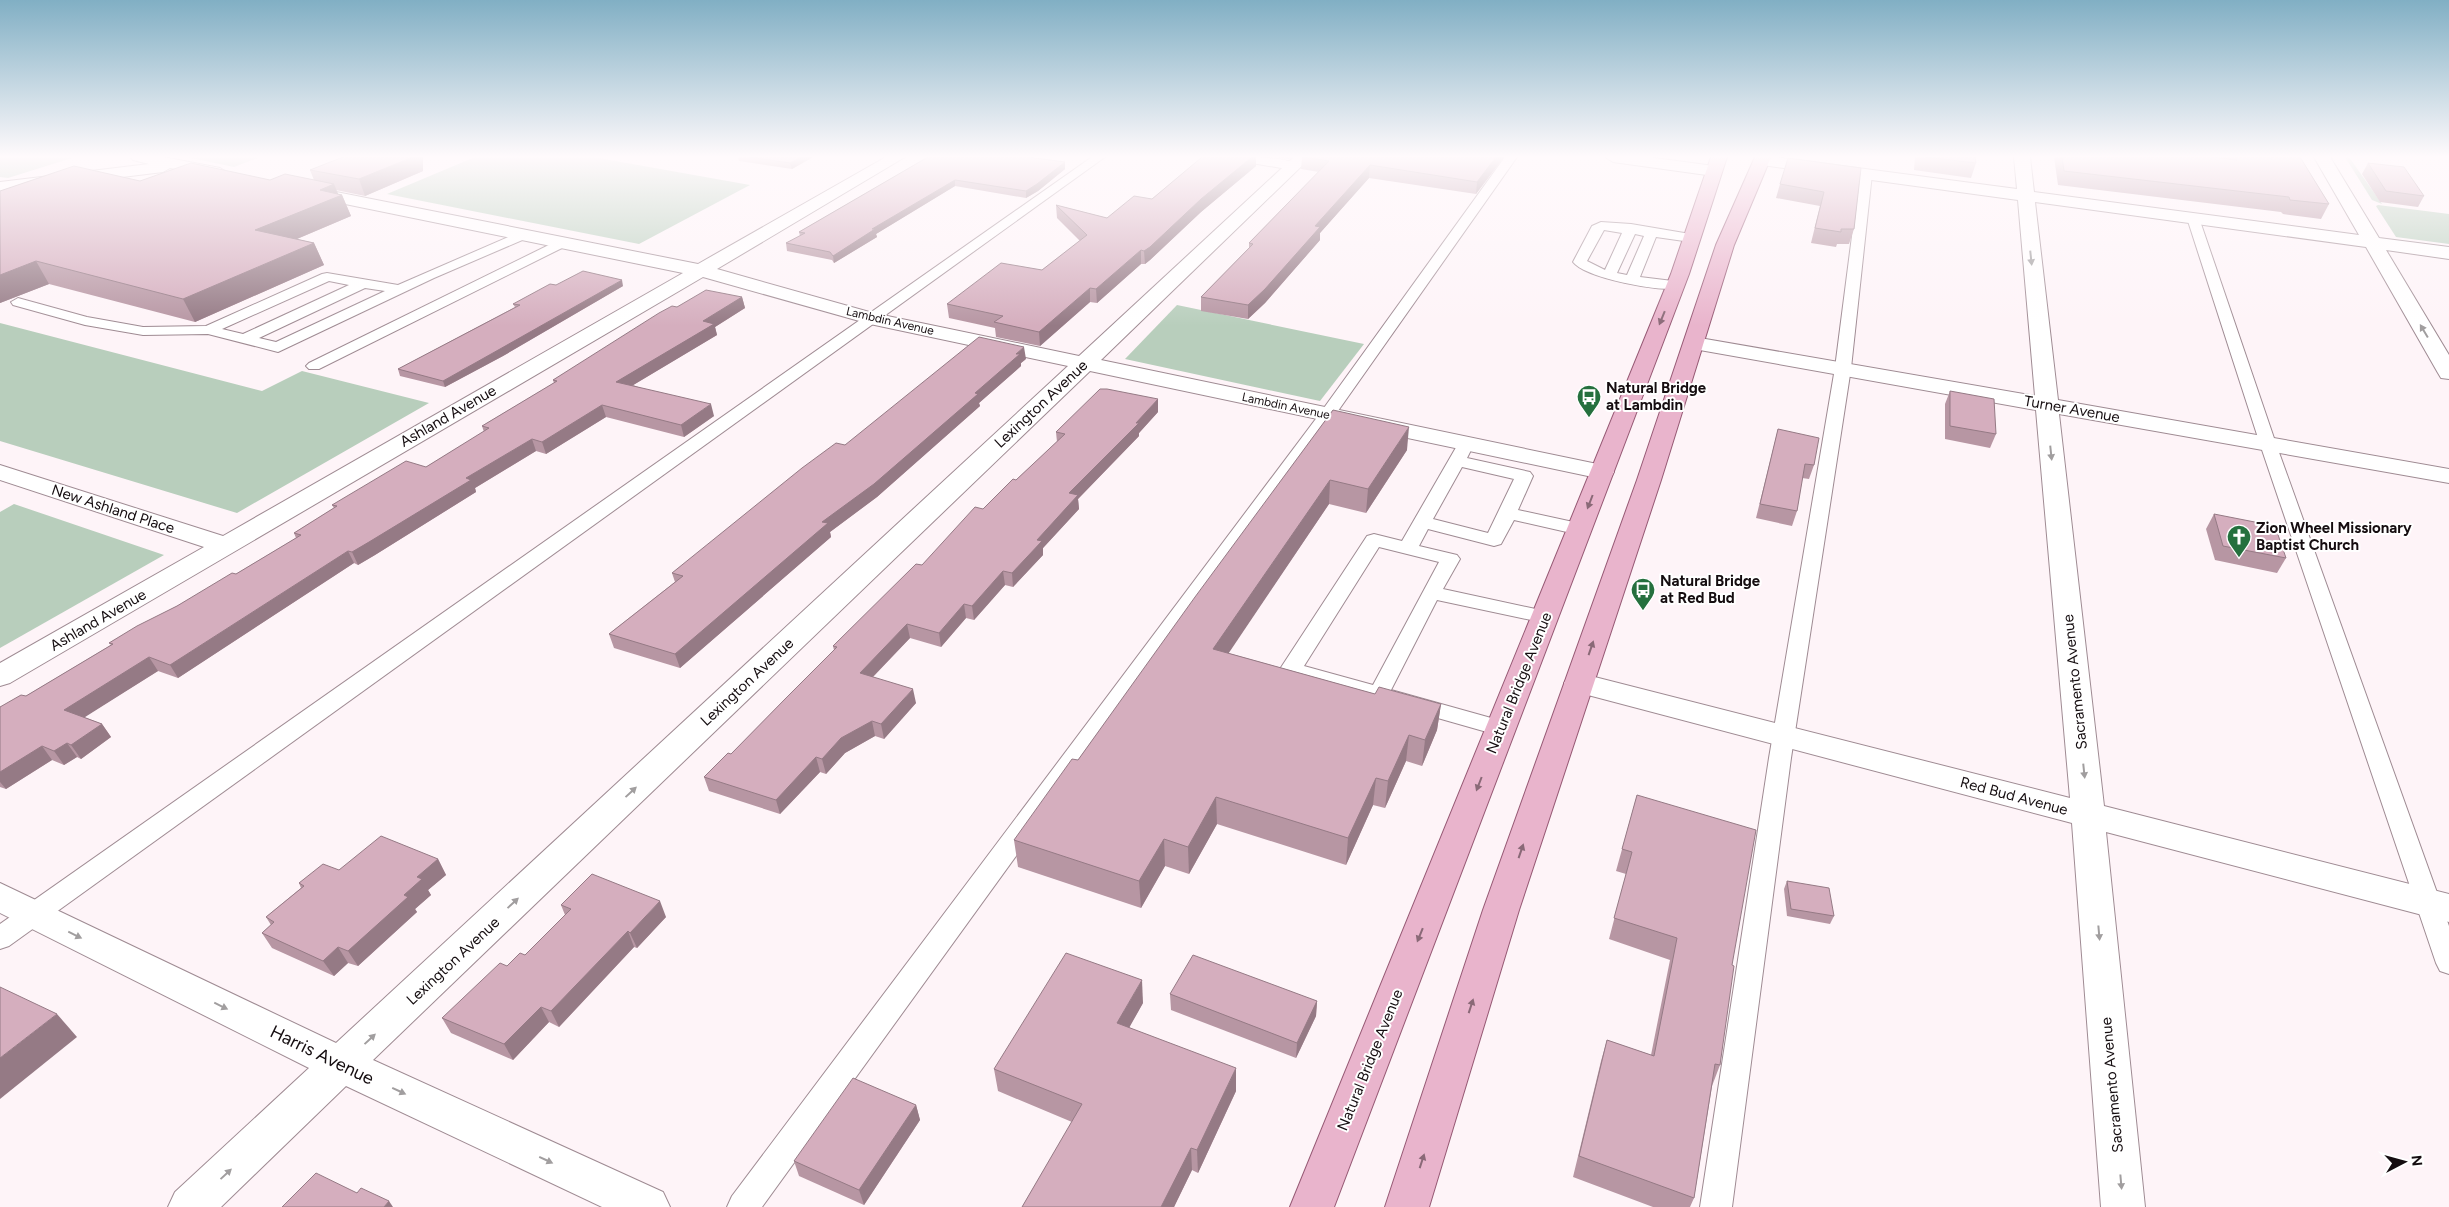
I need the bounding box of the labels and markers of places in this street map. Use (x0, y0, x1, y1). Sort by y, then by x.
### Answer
place label: Natural Bridge at Lambdin (1606, 379, 1707, 414)
bus stop icon: Natural Bridge at Lambdin (1576, 384, 1602, 418)
place label: Zion Wheel Missionary Baptist Church (2256, 519, 2412, 554)
church icon: Zion Wheel Missionary Baptist Church (2226, 524, 2252, 558)
place label: Natural Bridge at Red Bud (1660, 572, 1761, 607)
bus stop icon: Natural Bridge at Red Bud (1630, 577, 1656, 611)

